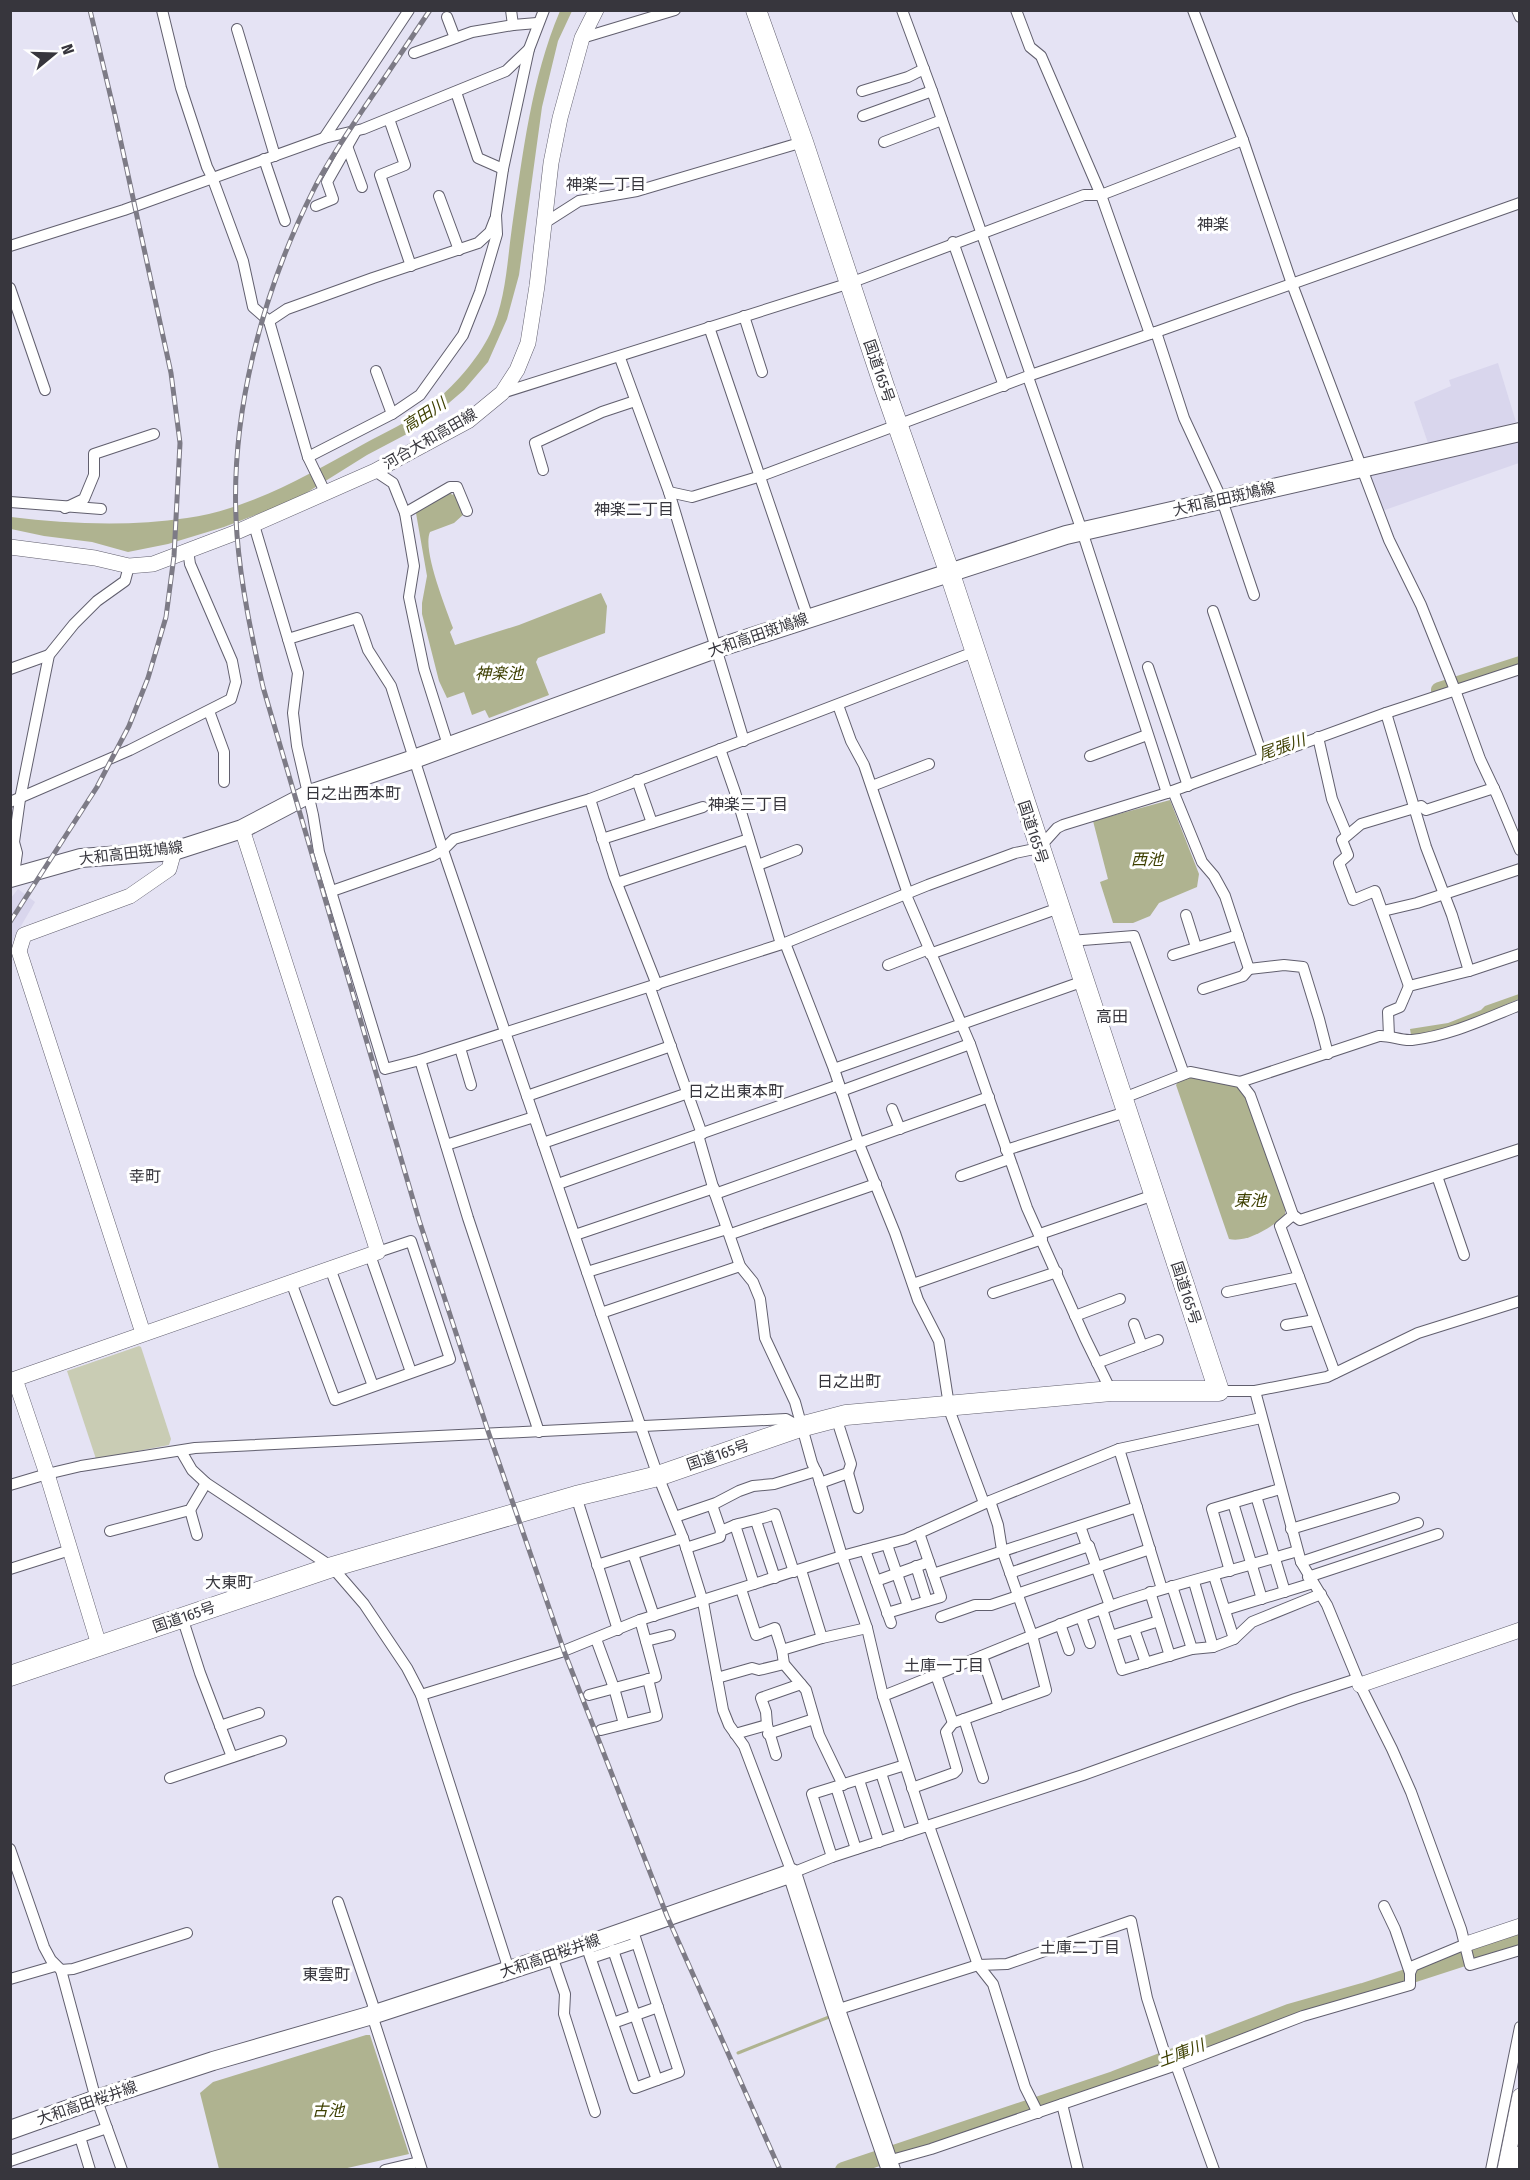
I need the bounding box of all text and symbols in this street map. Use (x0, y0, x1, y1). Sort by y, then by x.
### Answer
north arrow (24, 24, 84, 84)
text: N (57, 42, 78, 57)
district label: 神楽一丁目 (566, 175, 646, 194)
district label: 神楽 (1197, 215, 1229, 234)
street label: 国道165号 (860, 337, 898, 405)
water label: 高田川 (399, 393, 451, 436)
street label: 河合大和高田線 (380, 405, 480, 473)
street label: 大和高田斑鳩線 (1171, 478, 1277, 520)
district label: 神楽二丁目 (594, 500, 674, 519)
street label: 大和高田斑鳩線 (705, 609, 811, 661)
water label: 神楽池 (475, 664, 525, 683)
water label: 尾張川 (1256, 730, 1310, 764)
district label: 日之出西本町 (305, 784, 401, 803)
district label: 神楽三丁目 (708, 795, 788, 814)
street label: 国道165号 (1014, 798, 1052, 866)
street label: 大和高田斑鳩線 (78, 838, 184, 868)
water label: 西池 (1131, 850, 1165, 869)
district label: 高田 (1096, 1007, 1128, 1026)
district label: 日之出東本町 (688, 1082, 784, 1101)
district label: 幸町 (129, 1167, 161, 1186)
water label: 東池 (1234, 1191, 1268, 1210)
street label: 国道165号 (1167, 1259, 1205, 1327)
district label: 日之出町 (817, 1372, 881, 1391)
street label: 国道165号 (684, 1436, 752, 1474)
district label: 大東町 (205, 1573, 253, 1592)
street label: 国道165号 (150, 1598, 218, 1636)
district label: 土庫一丁目 (904, 1656, 984, 1675)
street label: 大和高田桜井線 (497, 1930, 603, 1982)
district label: 土庫二丁目 (1040, 1938, 1120, 1957)
district label: 東雲町 (302, 1965, 350, 1984)
water label: 土庫川 (1155, 2035, 1209, 2070)
street label: 大和高田桜井線 (34, 2077, 140, 2129)
water label: 古池 (312, 2101, 346, 2120)

